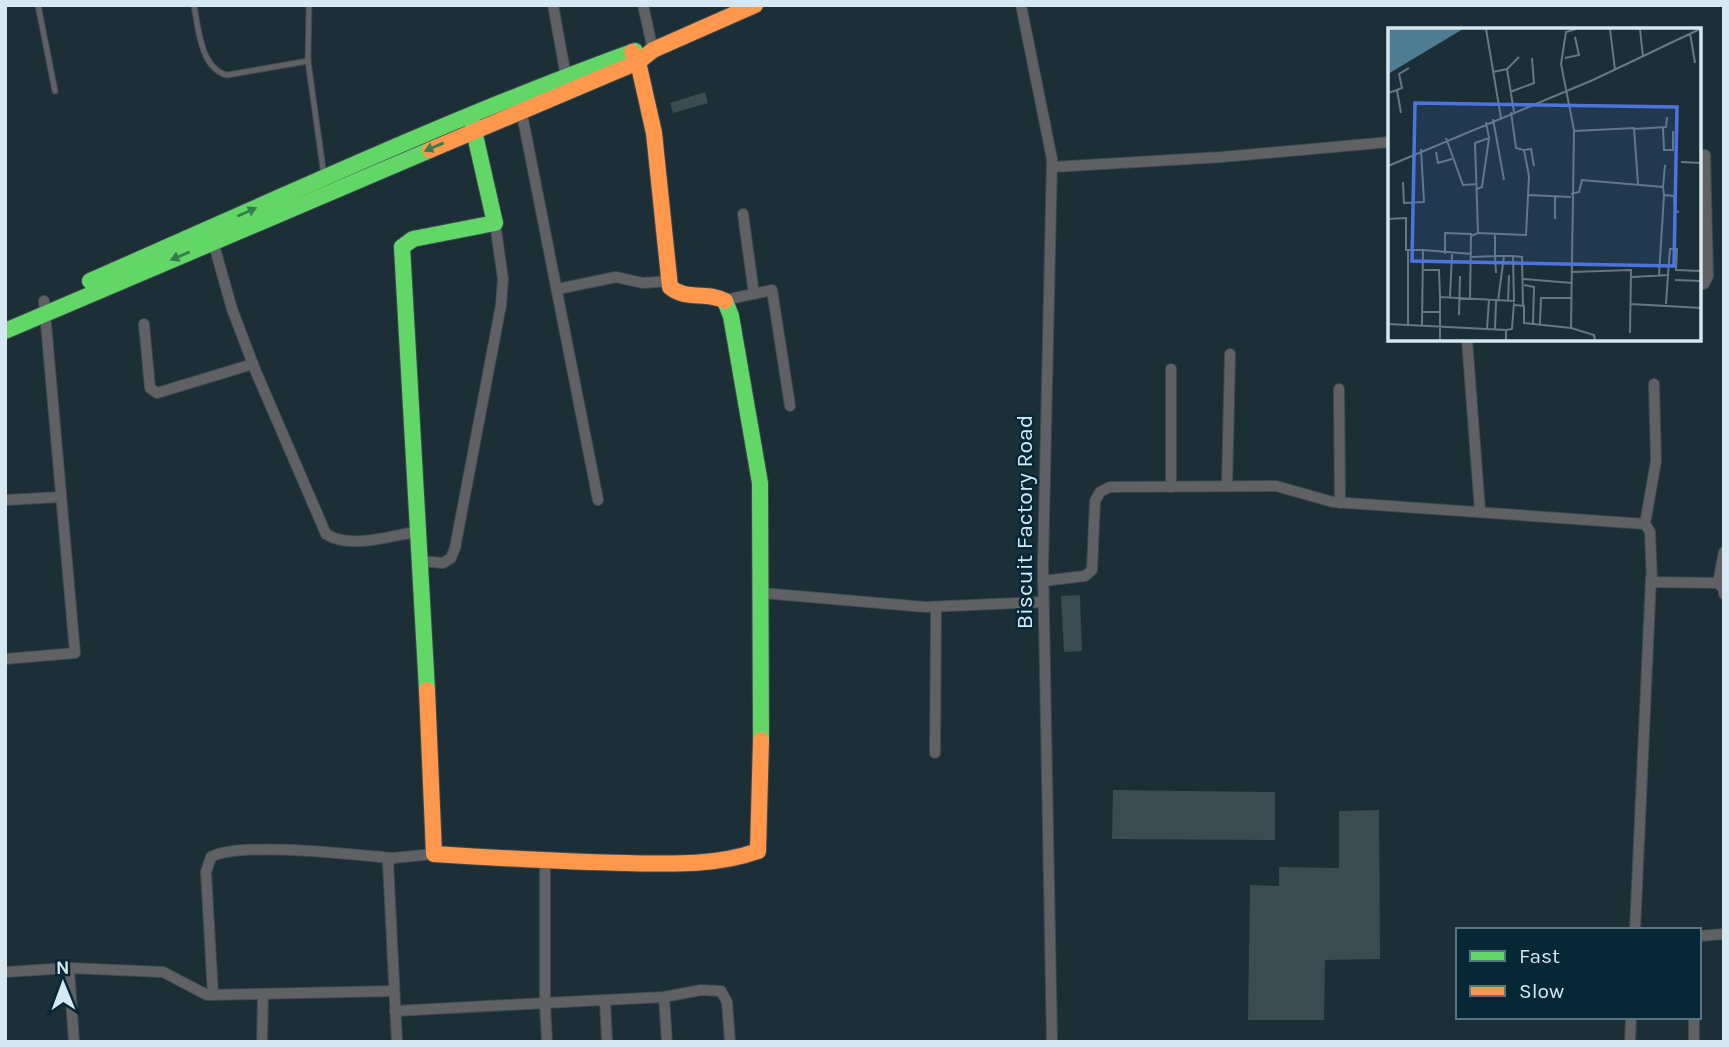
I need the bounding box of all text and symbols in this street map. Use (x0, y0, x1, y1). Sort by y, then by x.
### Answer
inset map (1388, 28, 1701, 341)
one-way arrow (424, 142, 445, 153)
one-way arrow (237, 206, 257, 218)
one-way arrow (170, 250, 190, 262)
street label: Biscuit Factory Road (1011, 415, 1038, 629)
legend (1456, 928, 1701, 1019)
text: Fast (1519, 944, 1560, 968)
north arrow (28, 949, 98, 1019)
text: N (56, 957, 70, 979)
text: Slow (1519, 979, 1564, 1003)

